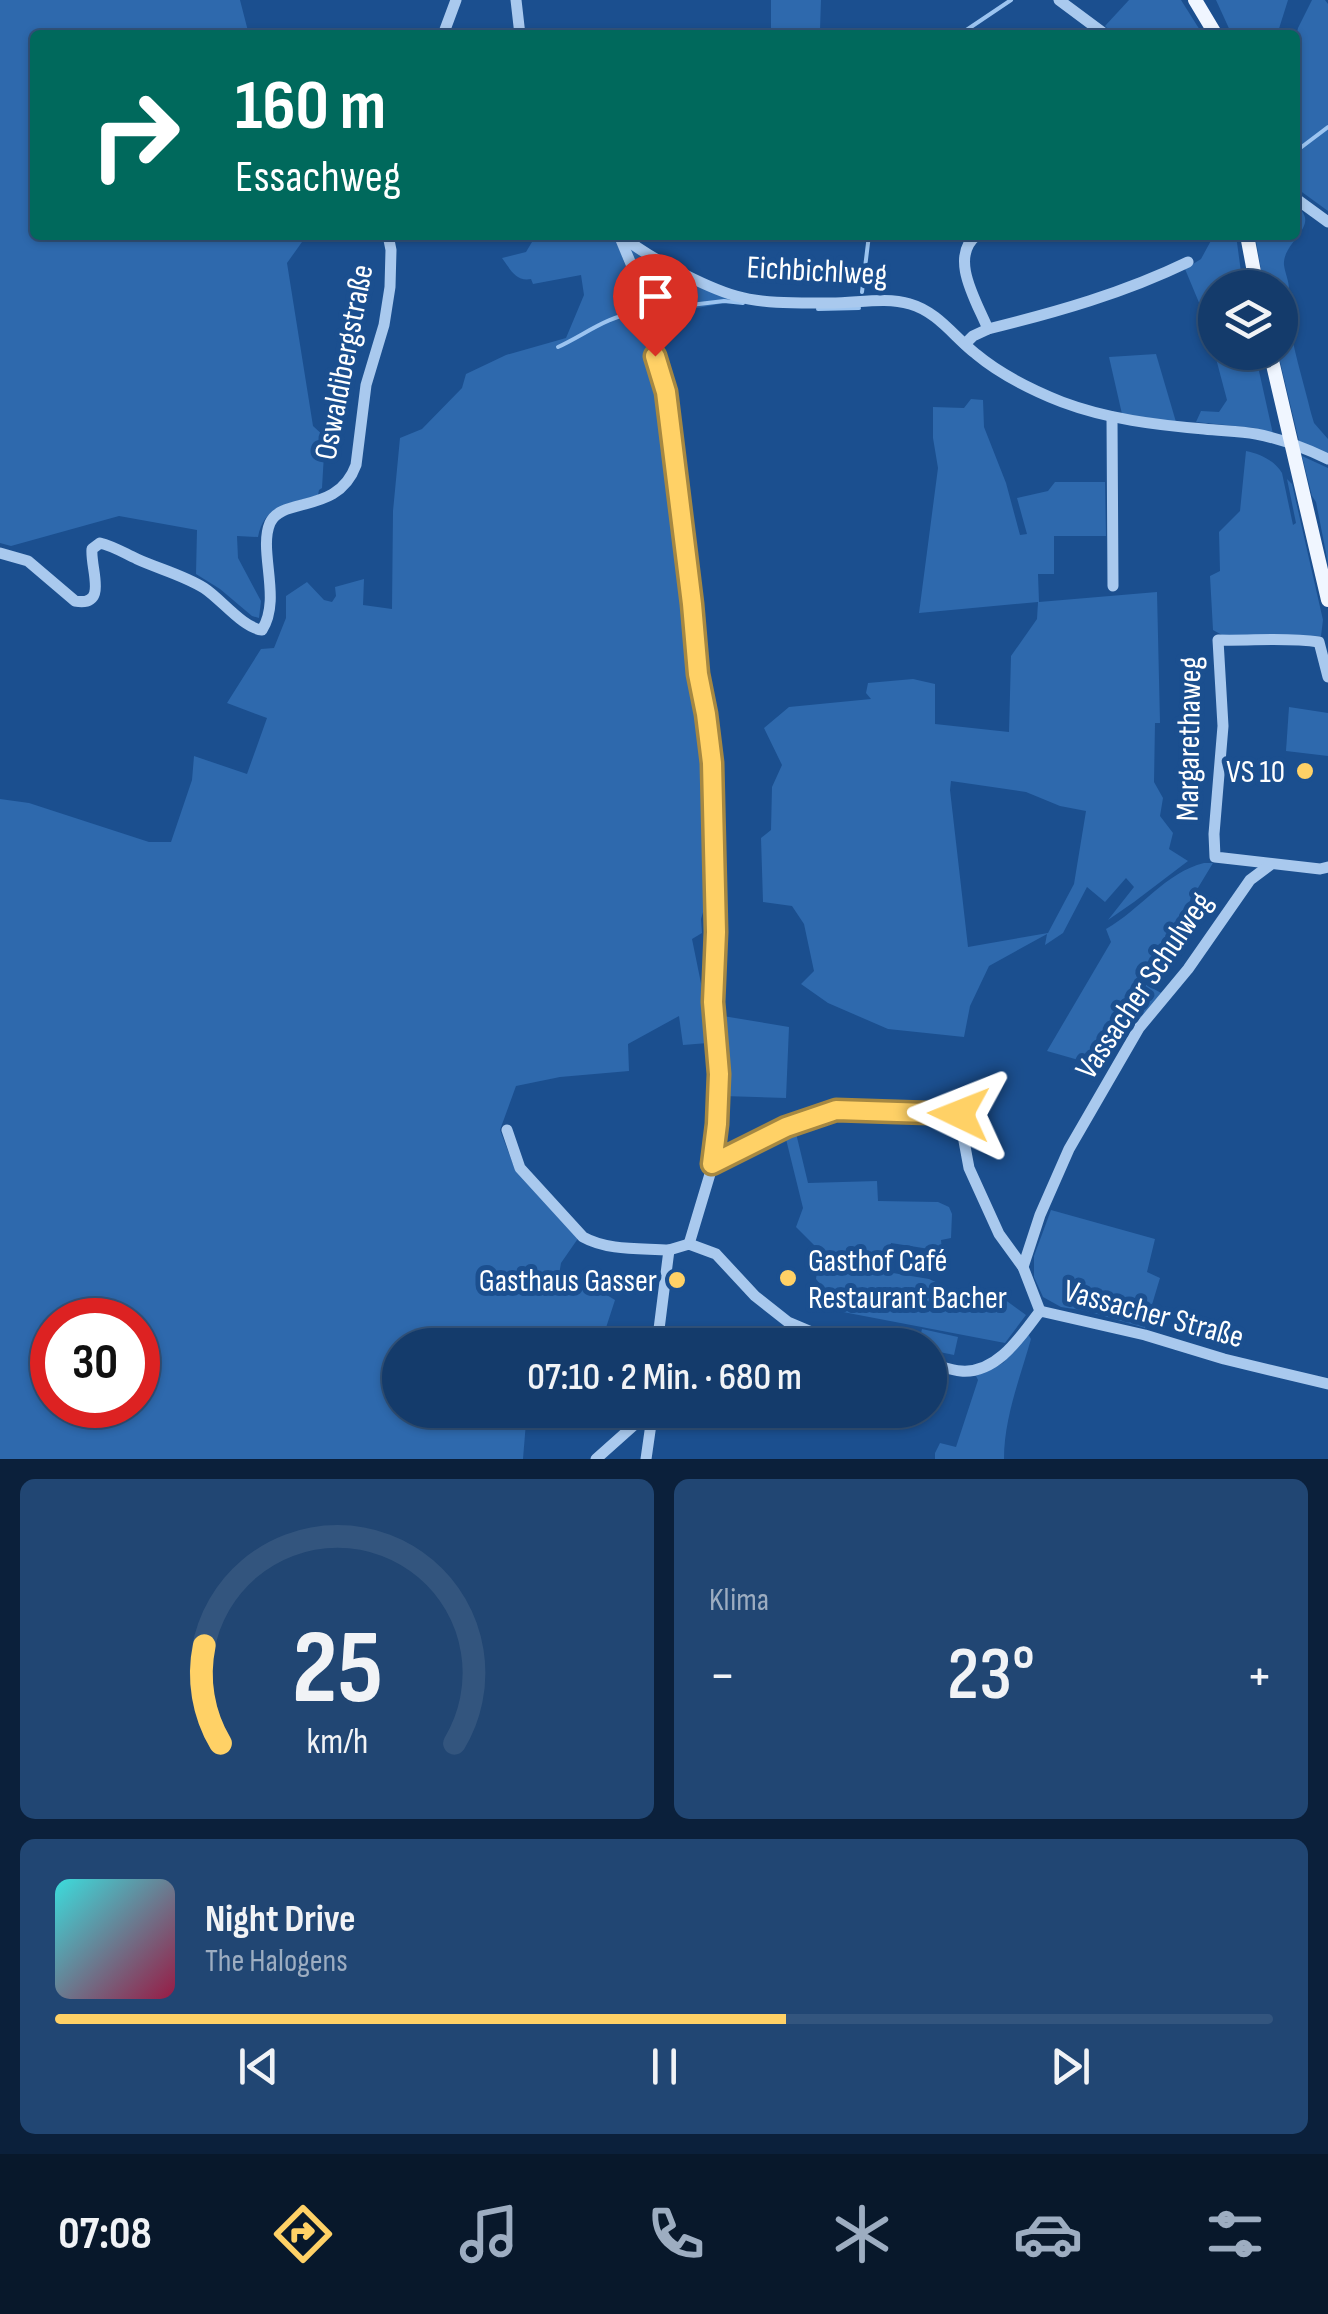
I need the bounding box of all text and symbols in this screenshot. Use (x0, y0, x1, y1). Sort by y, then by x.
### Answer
text: 160 m (235, 65, 386, 149)
icon: right (70, 70, 200, 200)
text: Essachweg (235, 150, 401, 205)
street label: Eichbichlweg (746, 248, 888, 295)
pin (613, 254, 698, 357)
street label: Oswaldibergstraße (306, 261, 383, 463)
icon: arrive (628, 269, 683, 324)
map controls (1198, 270, 1298, 370)
button: layers (1198, 270, 1298, 370)
street label: Margarethaweg (1169, 656, 1210, 822)
place label: VS 10 (1226, 753, 1285, 792)
marker: VS 10 (1294, 760, 1316, 782)
street label: Vassacher Schulweg (1067, 885, 1221, 1087)
position arrow (907, 1062, 1011, 1166)
place label: Gasthof Café Restaurant Bacher (808, 1242, 1007, 1318)
place label: Gasthaus Gasser (479, 1262, 657, 1301)
marker: Gasthof Café Restaurant Bacher (777, 1267, 799, 1289)
marker: Gasthaus Gasser (666, 1269, 688, 1291)
street label: Vassacher Straße (1059, 1272, 1248, 1357)
speed limit sign: 30 (30, 1298, 160, 1428)
text: 07:10 · 2 Min. · 680 m (527, 1355, 802, 1400)
text: Klima (709, 1581, 769, 1620)
text: 25 (291, 1607, 383, 1732)
text: 23° (947, 1630, 1035, 1721)
text: − (709, 1643, 736, 1710)
text: + (1246, 1643, 1273, 1710)
text: km/h (306, 1721, 368, 1764)
text: Night Drive (205, 1897, 356, 1942)
text: The Halogens (205, 1942, 348, 1981)
icon: previous (231, 2039, 286, 2094)
icon: pause (637, 2039, 692, 2094)
icon: next (1043, 2039, 1098, 2094)
icon: directions (268, 2199, 338, 2269)
icon: music (454, 2199, 524, 2269)
icon: phone (641, 2199, 711, 2269)
icon: climate (827, 2199, 897, 2269)
icon: car (1013, 2199, 1083, 2269)
icon: filters (1200, 2199, 1270, 2269)
text: 07:08 (58, 2207, 152, 2262)

